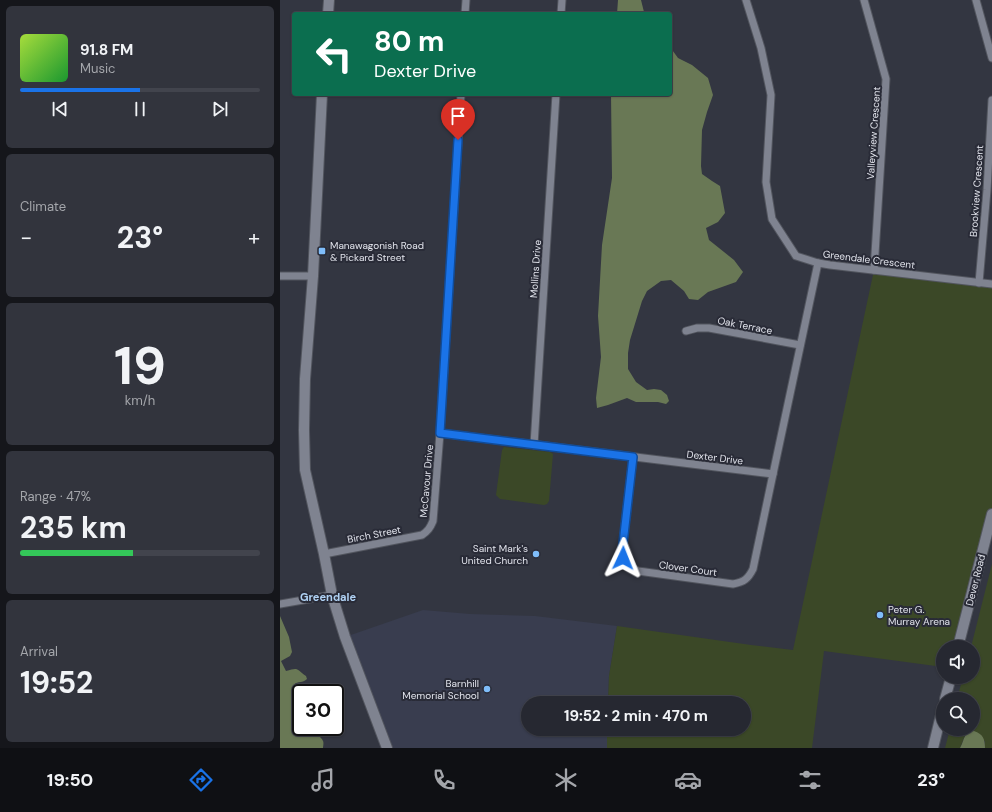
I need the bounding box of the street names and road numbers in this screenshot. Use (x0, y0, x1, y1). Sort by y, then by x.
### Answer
street label: Valleyview Crescent (864, 86, 883, 180)
street label: Brookview Crescent (967, 144, 986, 238)
street label: Mollins Drive (527, 239, 544, 299)
street label: Greendale Crescent (822, 247, 916, 272)
street label: Oak Terrace (716, 314, 774, 337)
street label: McCavour Drive (417, 444, 436, 518)
street label: Dexter Drive (686, 448, 744, 467)
street label: Birch Street (346, 523, 402, 546)
street label: Dever Road (963, 553, 988, 607)
street label: Clover Court (658, 558, 718, 579)

